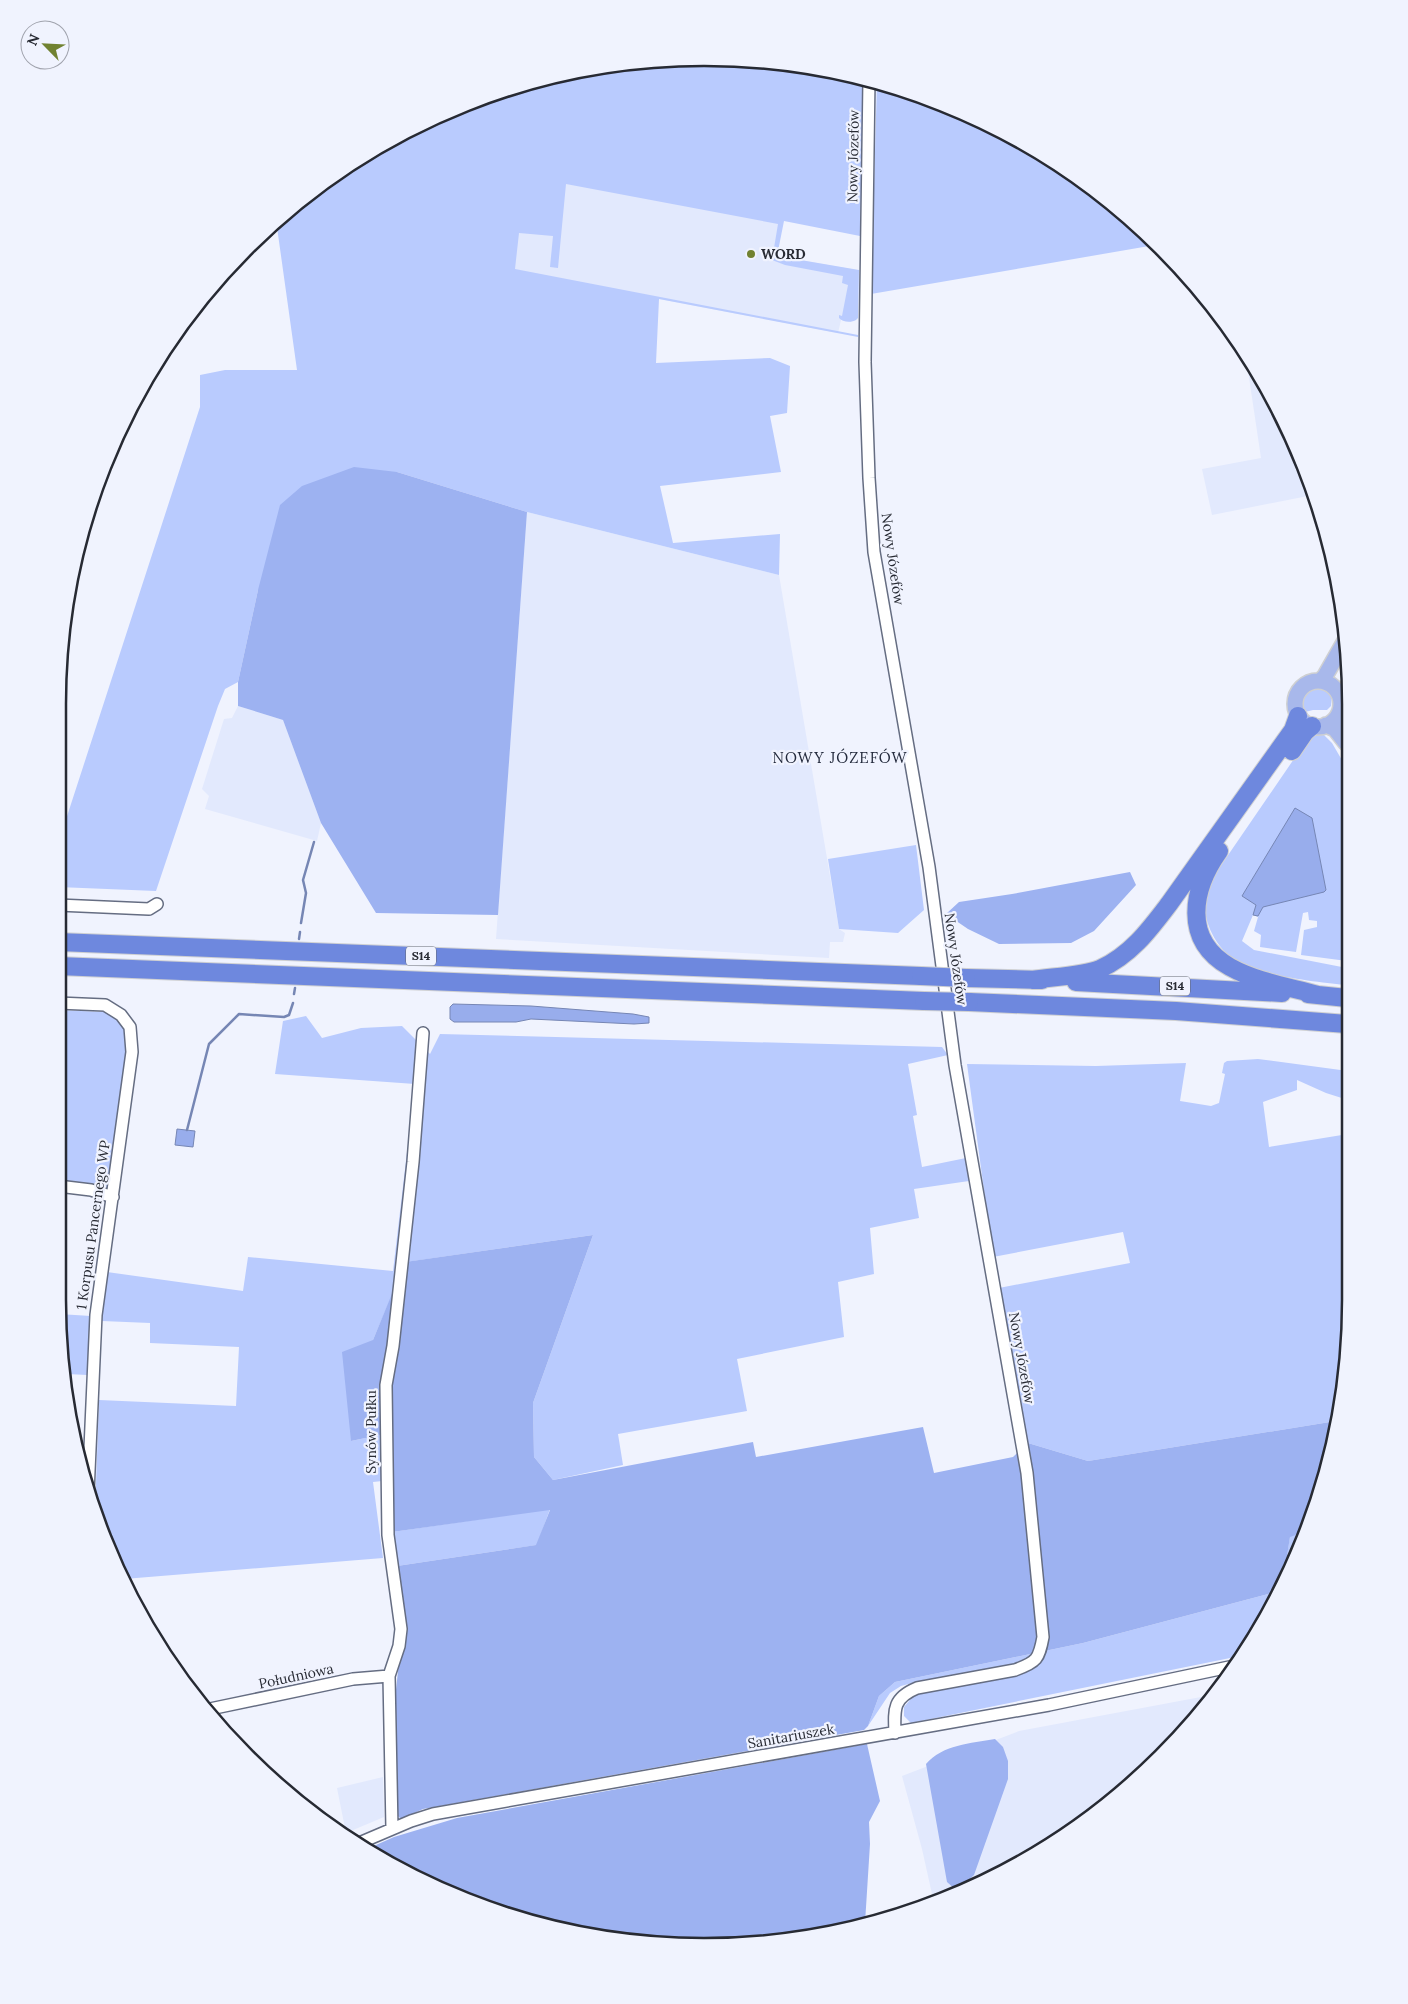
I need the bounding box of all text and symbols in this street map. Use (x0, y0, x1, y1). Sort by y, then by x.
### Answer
north arrow (20, 20, 70, 70)
text: N (23, 31, 44, 48)
street label: Nowy Józefów (843, 109, 863, 203)
place label: WORD (761, 245, 806, 263)
marker: WORD (745, 248, 757, 260)
street label: Nowy Józefów (878, 512, 908, 607)
district label: NOWY JÓZEFÓW (773, 748, 907, 767)
street label: Nowy Józefów (941, 912, 971, 1007)
road number: S14 (406, 946, 436, 966)
road number: S14 (1160, 976, 1190, 996)
street label: 1 Korpusu Pancernego WP (72, 1139, 114, 1311)
street label: Nowy Józefów (1005, 1311, 1039, 1406)
street label: Synów Pułku (362, 1390, 380, 1474)
street label: Południowa (257, 1659, 335, 1693)
street label: Sanitariuszek (746, 1719, 836, 1752)

